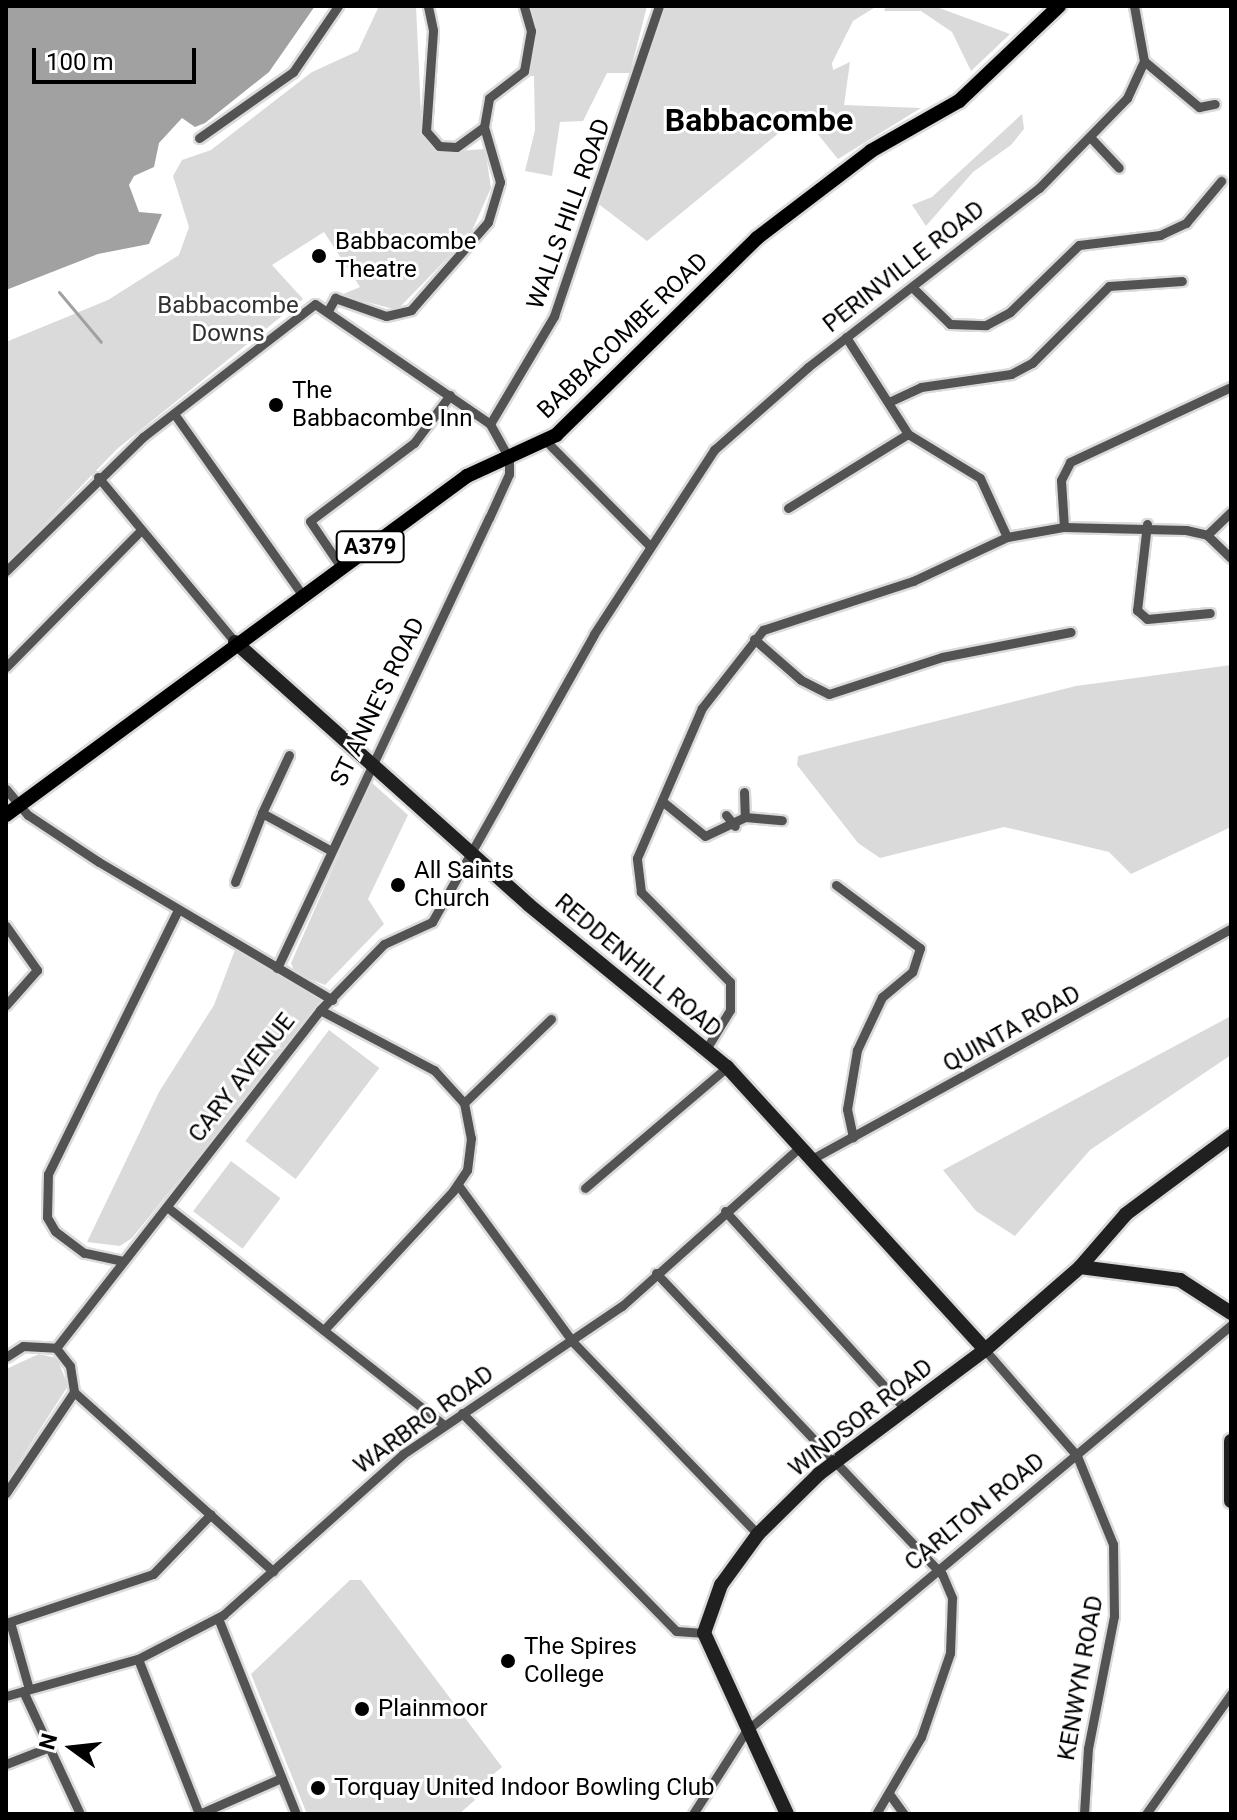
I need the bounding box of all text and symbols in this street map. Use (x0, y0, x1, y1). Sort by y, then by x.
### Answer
scale bar (36, 32, 200, 82)
text: 100 m (46, 48, 113, 76)
district label: Babbacombe (665, 101, 853, 139)
street label: WALLS HILL ROAD (521, 115, 617, 313)
street label: PERINVILLE ROAD (818, 195, 990, 339)
place label: Babbacombe Theatre (335, 228, 477, 284)
marker: Babbacombe Theatre (310, 247, 328, 265)
street label: BABBACOMBE ROAD (532, 247, 714, 425)
park label: Babbacombe Downs (157, 292, 299, 348)
place label: The Babbacombe Inn (292, 377, 473, 433)
marker: The Babbacombe Inn (267, 396, 285, 414)
road number: A379 (334, 529, 406, 565)
street label: ST ANNE'S ROAD (325, 613, 431, 791)
place label: All Saints Church (414, 857, 514, 913)
marker: All Saints Church (389, 876, 407, 894)
street label: REDDENHILL ROAD (549, 888, 727, 1044)
street label: QUINTA ROAD (938, 979, 1086, 1079)
street label: CARY AVENUE (183, 1008, 301, 1148)
street label: WINDSOR ROAD (783, 1353, 939, 1483)
street label: WARBRO ROAD (348, 1360, 500, 1480)
street label: CARLTON ROAD (899, 1447, 1051, 1577)
street label: KENWYN ROAD (1052, 1593, 1110, 1763)
place label: The Spires College (524, 1633, 637, 1689)
marker: The Spires College (499, 1652, 517, 1670)
place label: Plainmoor (378, 1695, 488, 1723)
marker: Plainmoor (353, 1700, 371, 1718)
north arrow (32, 1708, 112, 1788)
text: N (34, 1731, 62, 1752)
place label: Torquay United Indoor Bowling Club (334, 1774, 715, 1802)
marker: Torquay United Indoor Bowling Club (309, 1779, 327, 1797)

